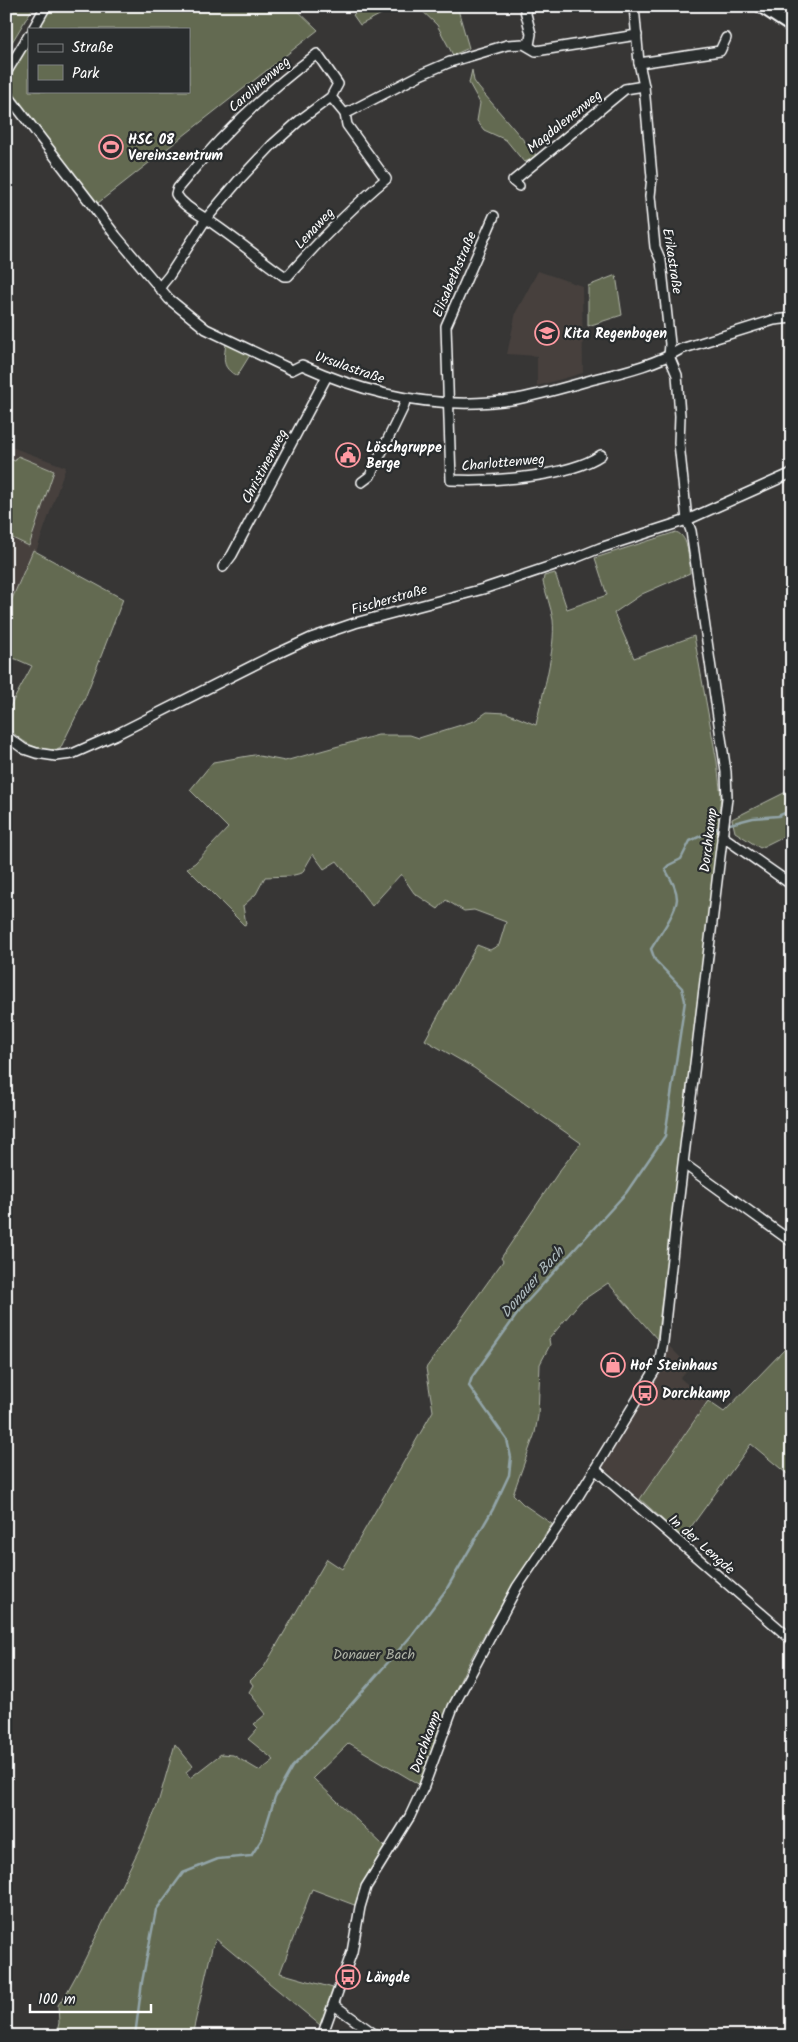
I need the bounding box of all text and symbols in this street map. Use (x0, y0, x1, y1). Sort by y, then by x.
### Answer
legend (28, 28, 190, 92)
text: Straße (72, 36, 114, 60)
street label: Carolinenweg (224, 51, 296, 118)
text: Park (72, 62, 100, 86)
street label: Magdalenenweg (522, 85, 607, 159)
place label: HSC 08 Vereinszentrum (128, 129, 224, 167)
sports icon: HSC 08 Vereinszentrum (98, 134, 124, 160)
street label: Lenaweg (290, 203, 340, 255)
street label: Erikastraße (656, 227, 688, 296)
street label: Elisabethstraße (427, 228, 483, 321)
school or university icon: Kita Regenbogen (534, 320, 560, 346)
place label: Kita Regenbogen (564, 323, 667, 345)
street label: Ursulastraße (312, 346, 388, 390)
street label: Christinenweg (236, 425, 294, 508)
place label: Löschgruppe Berge (366, 437, 442, 475)
public building icon: Löschgruppe Berge (335, 442, 361, 468)
street label: Charlottenweg (460, 448, 546, 478)
street label: Fischerstraße (349, 578, 431, 621)
street label: Dorchkamp (694, 806, 724, 874)
water label: Donauer Bach (495, 1240, 572, 1324)
shop icon: Hof Steinhaus (600, 1352, 626, 1378)
place label: Hof Steinhaus (630, 1355, 718, 1377)
bus stop icon: Dorchkamp (632, 1380, 658, 1406)
place label: Dorchkamp (662, 1383, 731, 1405)
street label: In der Lengde (663, 1509, 740, 1581)
park label: Donauer Bach (333, 1644, 415, 1666)
street label: Dorchkamp (405, 1708, 447, 1777)
bus stop icon: Längde (335, 1964, 361, 1990)
place label: Längde (366, 1967, 410, 1989)
scale bar (30, 1982, 151, 2014)
text: 100 m (38, 1988, 76, 2012)

